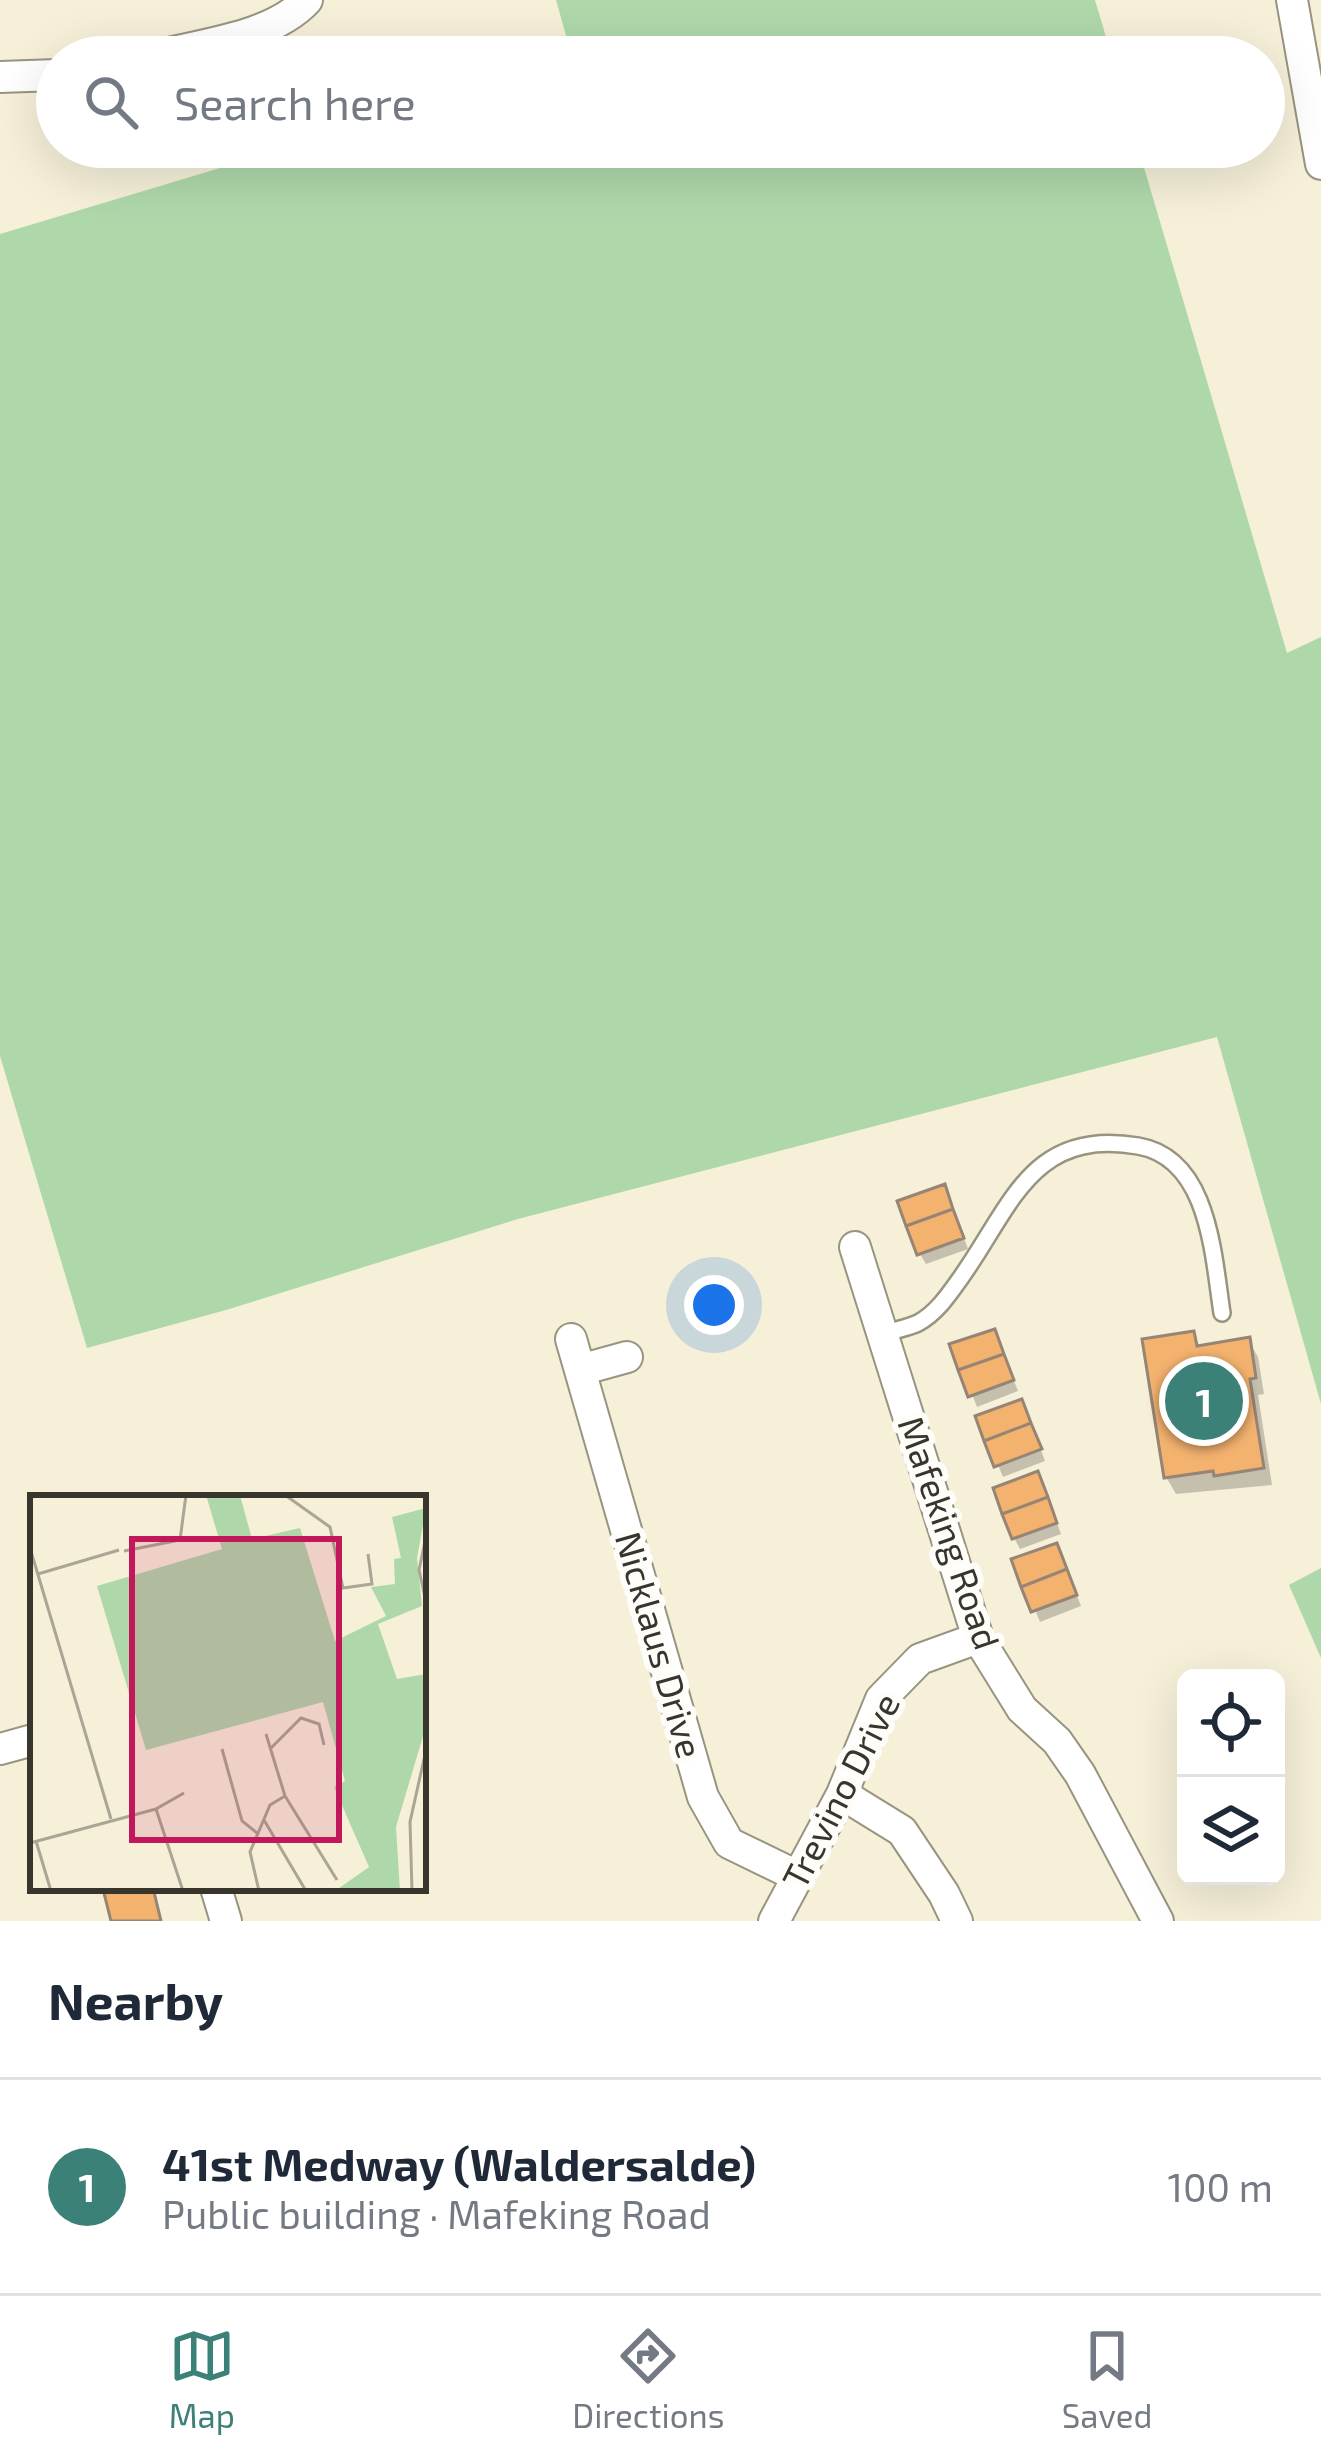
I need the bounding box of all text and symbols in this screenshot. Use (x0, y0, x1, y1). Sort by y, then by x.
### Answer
search box (36, 36, 1285, 168)
icon: search (78, 69, 144, 135)
text: Search here (174, 75, 416, 129)
your location (684, 1275, 744, 1335)
pin: 1 (1165, 1356, 1243, 1446)
street label: Mafeking Road (890, 1411, 1010, 1655)
inset map (30, 1495, 426, 1891)
street label: Nicklaus Drive (608, 1527, 713, 1762)
map controls (1177, 1669, 1285, 1885)
button: locate (1177, 1669, 1285, 1777)
street label: Trevino Drive (772, 1685, 907, 1895)
button: layers (1177, 1777, 1285, 1885)
text: Nearby (48, 1969, 223, 2030)
text: 41st Medway (Waldersalde) (162, 2136, 756, 2190)
text: 1 (79, 2163, 95, 2210)
text: 100 m (1168, 2163, 1273, 2210)
text: Public building · Mafeking Road (162, 2190, 711, 2237)
tab: Map (169, 2323, 235, 2435)
tab: Directions (572, 2323, 724, 2435)
tab: Saved (1062, 2323, 1152, 2435)

